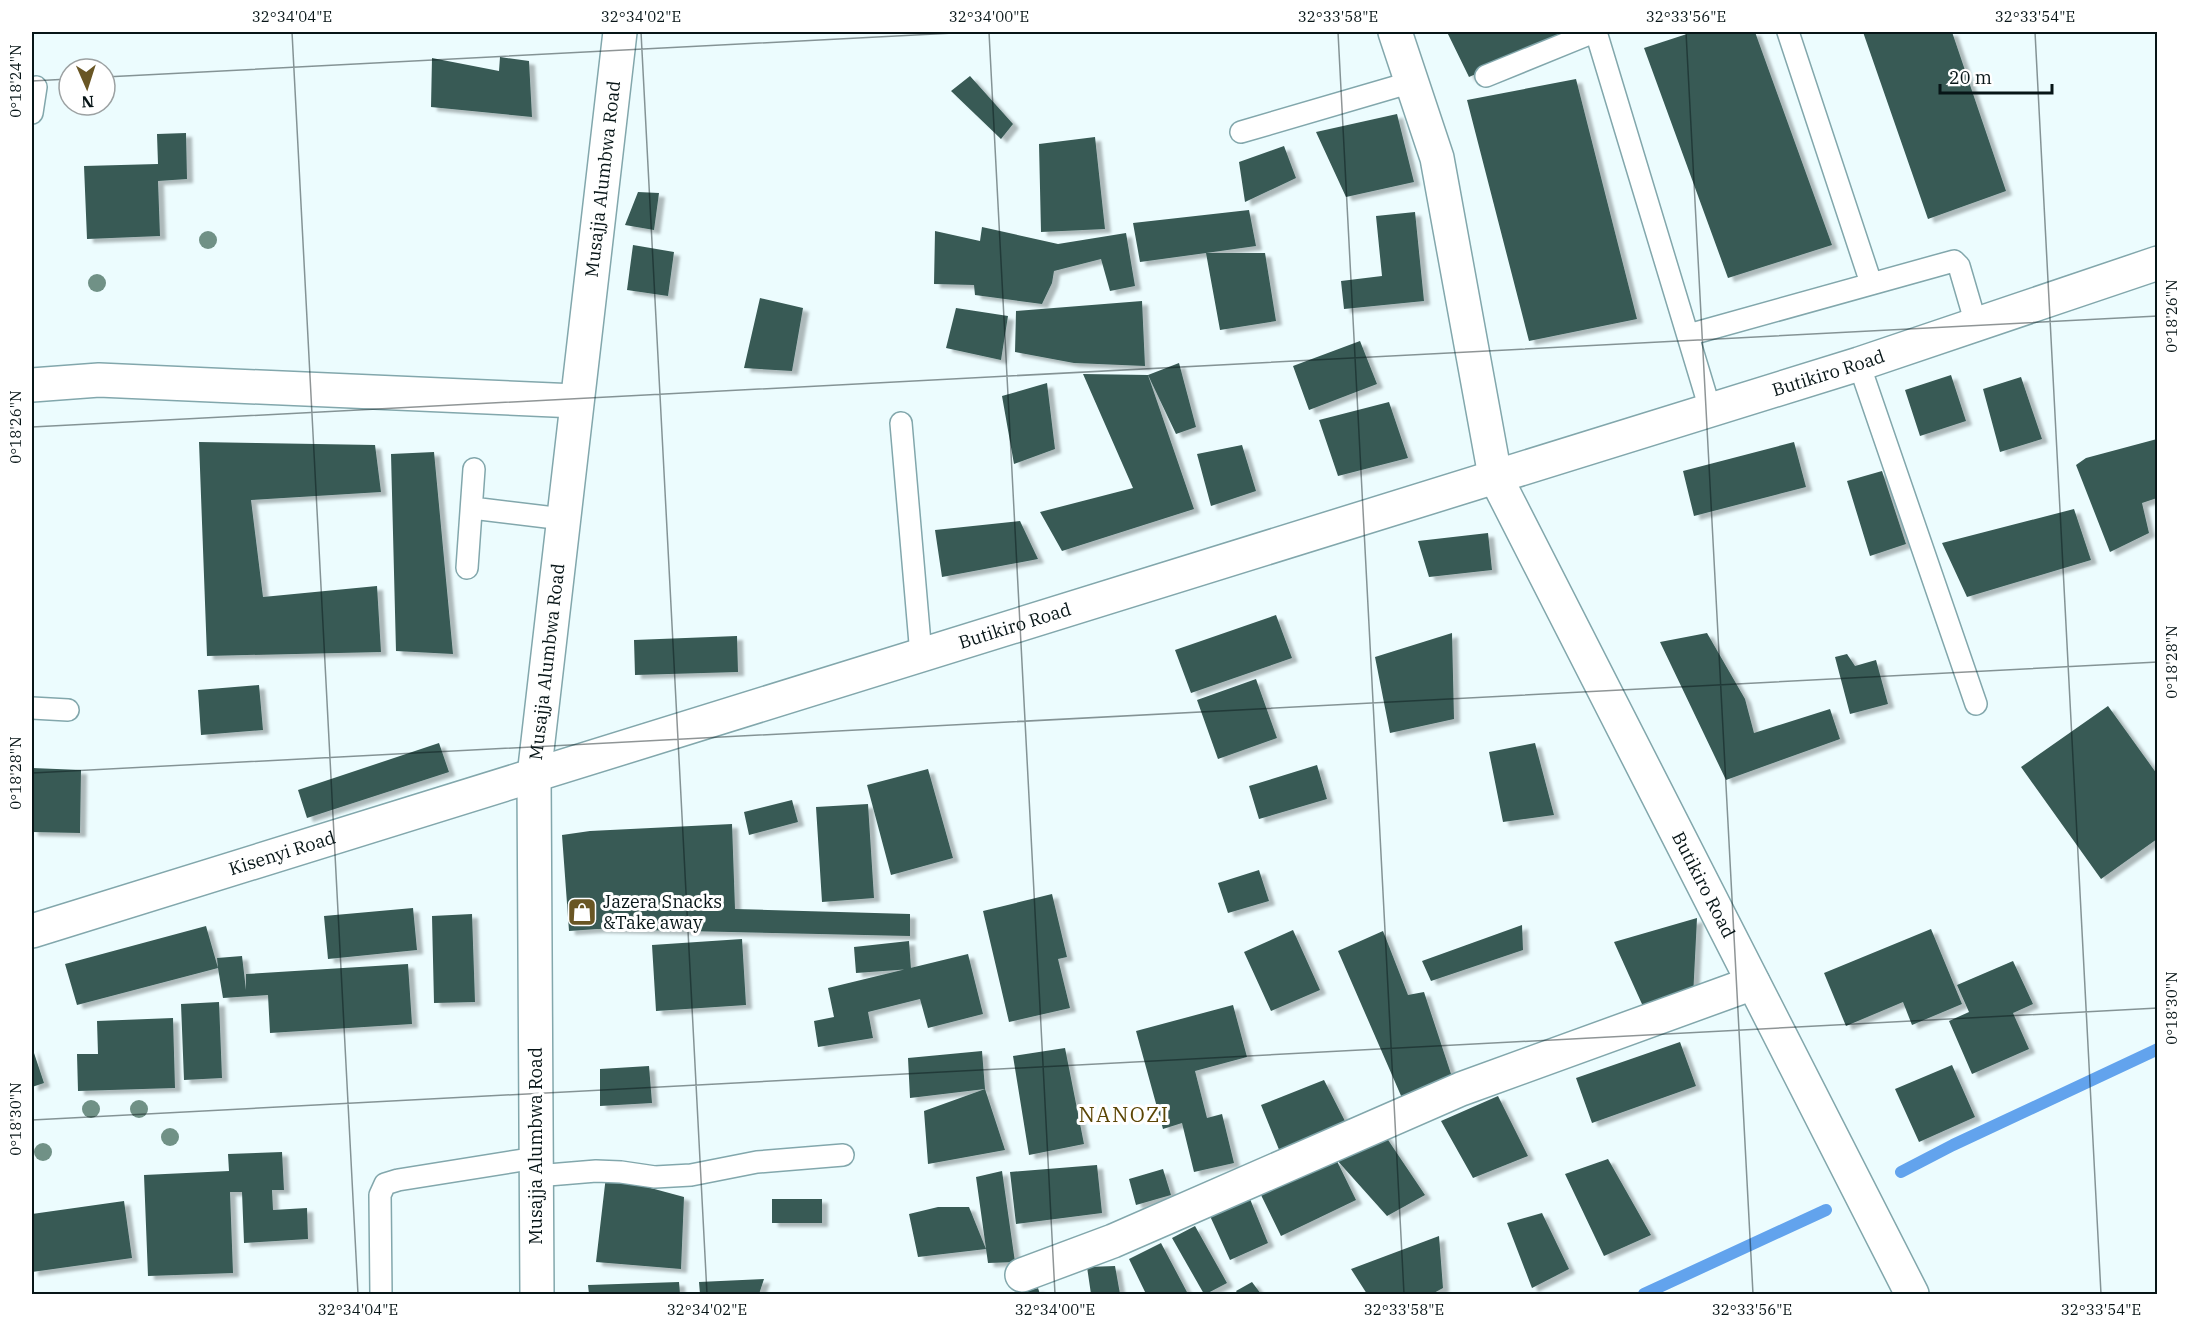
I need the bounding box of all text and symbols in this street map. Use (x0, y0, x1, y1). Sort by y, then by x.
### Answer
text: 32°34'04"E (252, 7, 332, 26)
text: 32°34'02"E (601, 7, 681, 26)
text: 32°34'00"E (949, 7, 1029, 26)
text: 32°33'58"E (1298, 7, 1378, 26)
text: 32°33'56"E (1646, 7, 1726, 26)
text: 32°33'54"E (1995, 7, 2075, 26)
text: 0°18'24"N (6, 44, 25, 118)
north arrow (57, 57, 117, 117)
scale bar (1940, 57, 2052, 95)
text: 20 m (1949, 66, 1992, 89)
street label: Musajja Alumbwa Road (580, 79, 625, 279)
text: N (81, 92, 95, 112)
text: 0°18'26"N (2162, 279, 2181, 353)
street label: Butikiro Road (1769, 344, 1887, 401)
text: 0°18'26"N (6, 390, 25, 464)
street label: Musajja Alumbwa Road (524, 562, 569, 761)
street label: Butikiro Road (956, 597, 1074, 654)
text: 0°18'28"N (2162, 625, 2181, 699)
text: 0°18'28"N (6, 736, 25, 810)
street label: Kisenyi Road (226, 825, 338, 880)
street label: Butikiro Road (1667, 828, 1741, 942)
place label: Jazera Snacks &Take away (603, 890, 722, 934)
shop icon: Jazera Snacks &Take away (566, 896, 598, 928)
text: 0°18'30"N (2162, 971, 2181, 1045)
street label: Musajja Alumbwa Road (524, 1047, 547, 1245)
text: 0°18'30"N (6, 1082, 25, 1156)
district label: NANOZI (1078, 1100, 1170, 1128)
text: 32°34'04"E (318, 1300, 398, 1319)
text: 32°34'02"E (667, 1300, 747, 1319)
text: 32°34'00"E (1015, 1300, 1095, 1319)
text: 32°33'58"E (1364, 1300, 1444, 1319)
text: 32°33'56"E (1712, 1300, 1792, 1319)
text: 32°33'54"E (2061, 1300, 2141, 1319)

